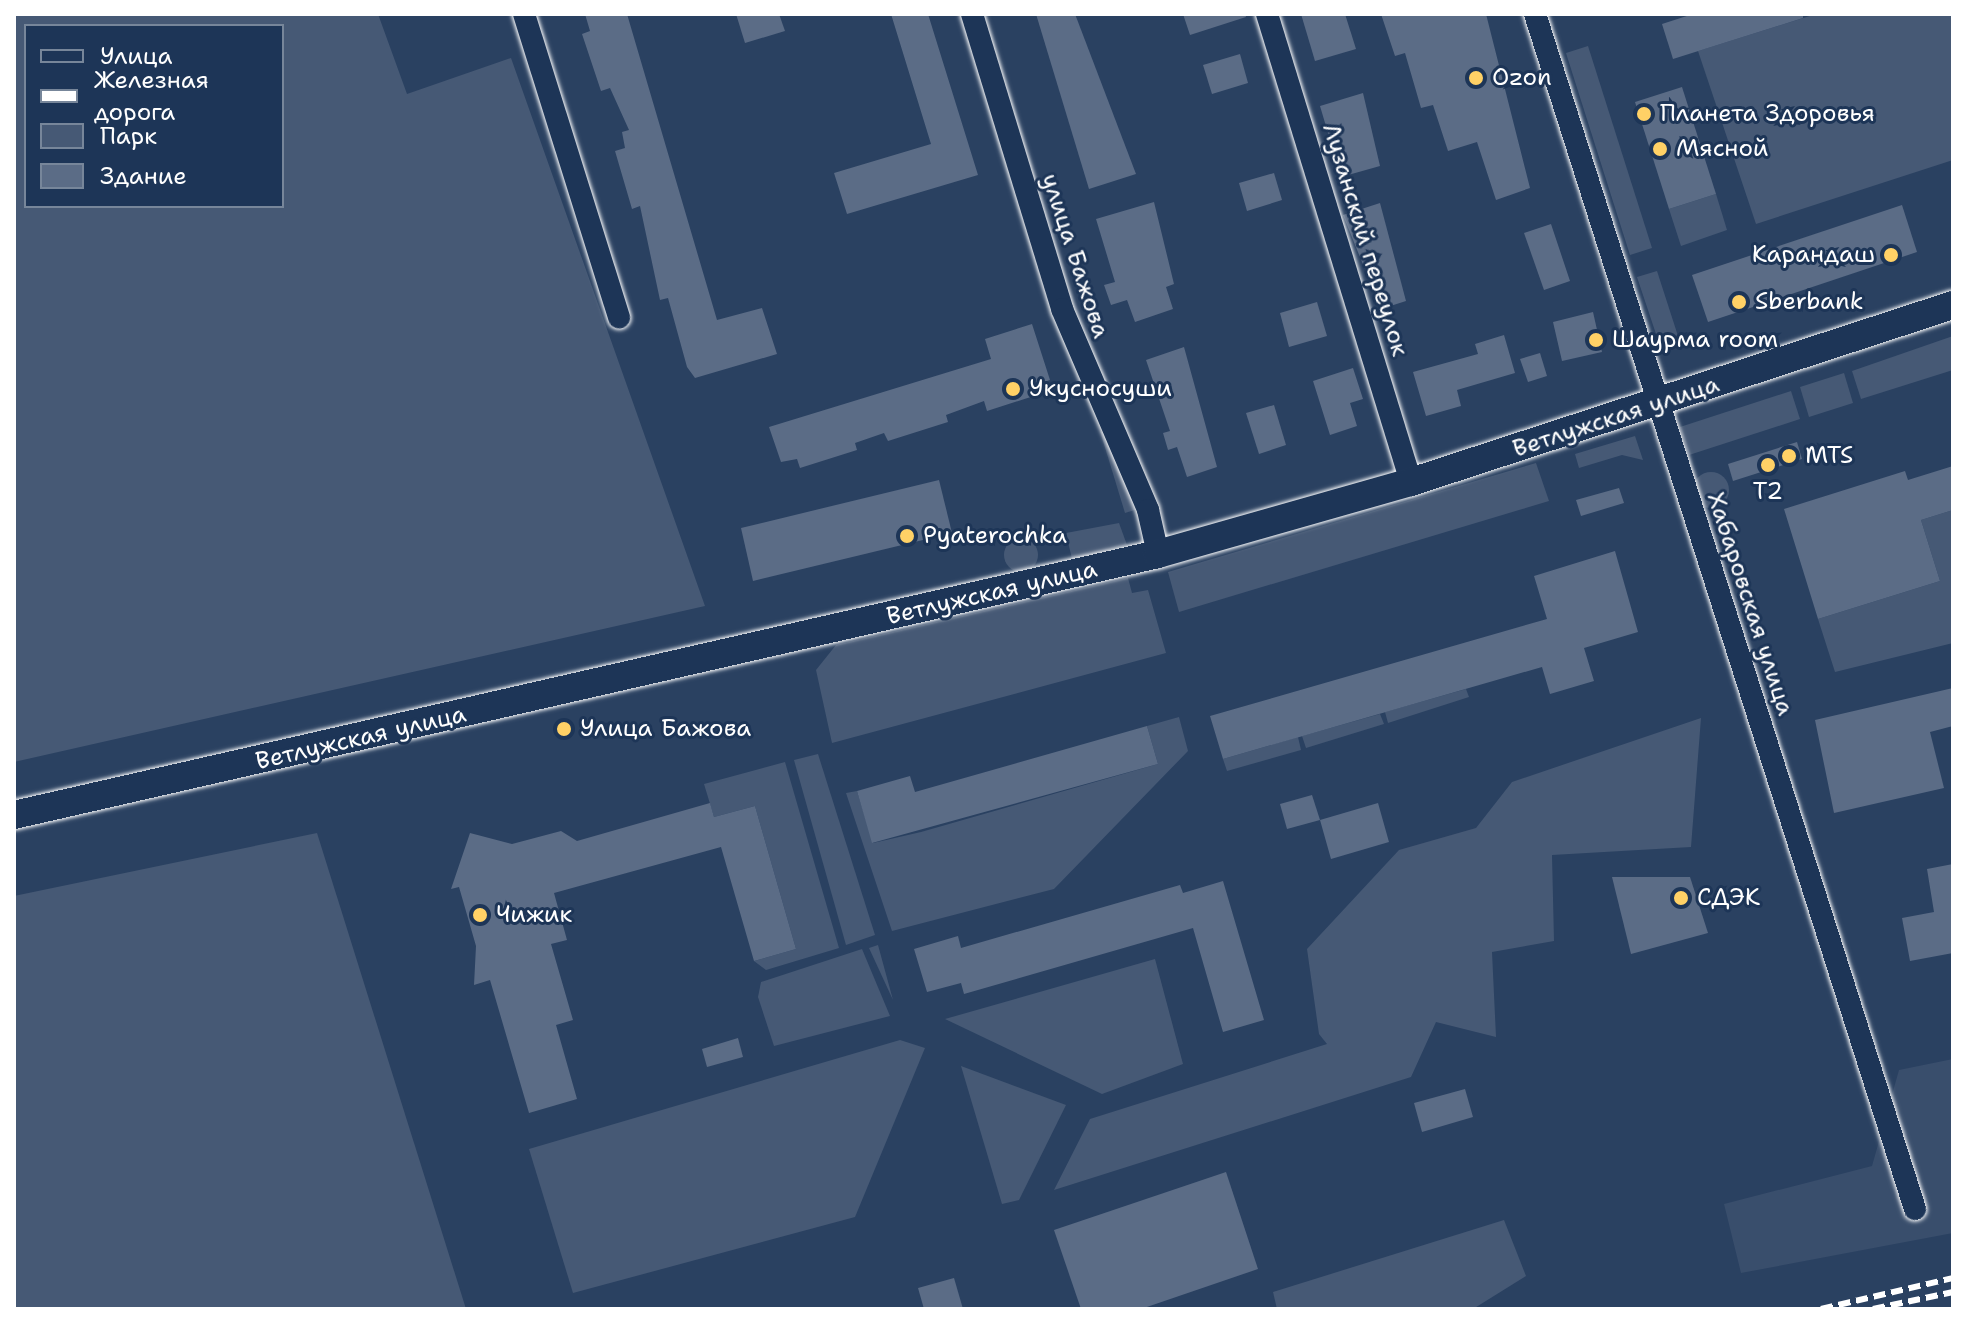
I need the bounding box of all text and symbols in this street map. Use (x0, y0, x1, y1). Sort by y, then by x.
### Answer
legend (24, 24, 284, 208)
text: Улица (100, 40, 173, 72)
text: Железная дорога (94, 64, 209, 128)
place label: Ozon (1492, 64, 1552, 92)
marker: Ozon (1467, 69, 1485, 87)
place label: Планета Здоровья (1660, 100, 1875, 128)
marker: Планета Здоровья (1635, 105, 1653, 123)
text: Парк (100, 120, 157, 152)
street label: Лузанский переулок (1316, 120, 1414, 360)
place label: Мясной (1676, 135, 1769, 163)
marker: Мясной (1651, 140, 1669, 158)
text: Здание (100, 160, 187, 192)
street label: улица Бажова (1035, 170, 1115, 342)
place label: Карандаш (1752, 241, 1875, 269)
marker: Карандаш (1882, 246, 1900, 264)
place label: Sberbank (1755, 288, 1864, 316)
marker: Sberbank (1730, 293, 1748, 311)
place label: Шаурма room (1612, 326, 1778, 354)
marker: Шаурма room (1587, 331, 1605, 349)
street label: Ветлужская улица (1509, 370, 1723, 464)
place label: Укусносуши (1029, 375, 1172, 403)
marker: Укусносуши (1004, 380, 1022, 398)
place label: MTS (1805, 442, 1853, 470)
marker: MTS (1780, 447, 1798, 465)
marker: T2 (1759, 456, 1777, 474)
place label: T2 (1753, 478, 1783, 506)
street label: Хабаровская улица (1700, 489, 1800, 719)
place label: Pyaterochka (923, 522, 1067, 550)
marker: Pyaterochka (898, 527, 916, 545)
street label: Ветлужская улица (884, 555, 1100, 631)
street label: Ветлужская улица (253, 700, 469, 776)
place label: Улица Бажова (580, 715, 751, 743)
marker: Улица Бажова (555, 720, 573, 738)
place label: СДЭК (1697, 884, 1760, 912)
marker: СДЭК (1672, 889, 1690, 907)
place label: Чижик (496, 901, 572, 929)
marker: Чижик (471, 906, 489, 924)

